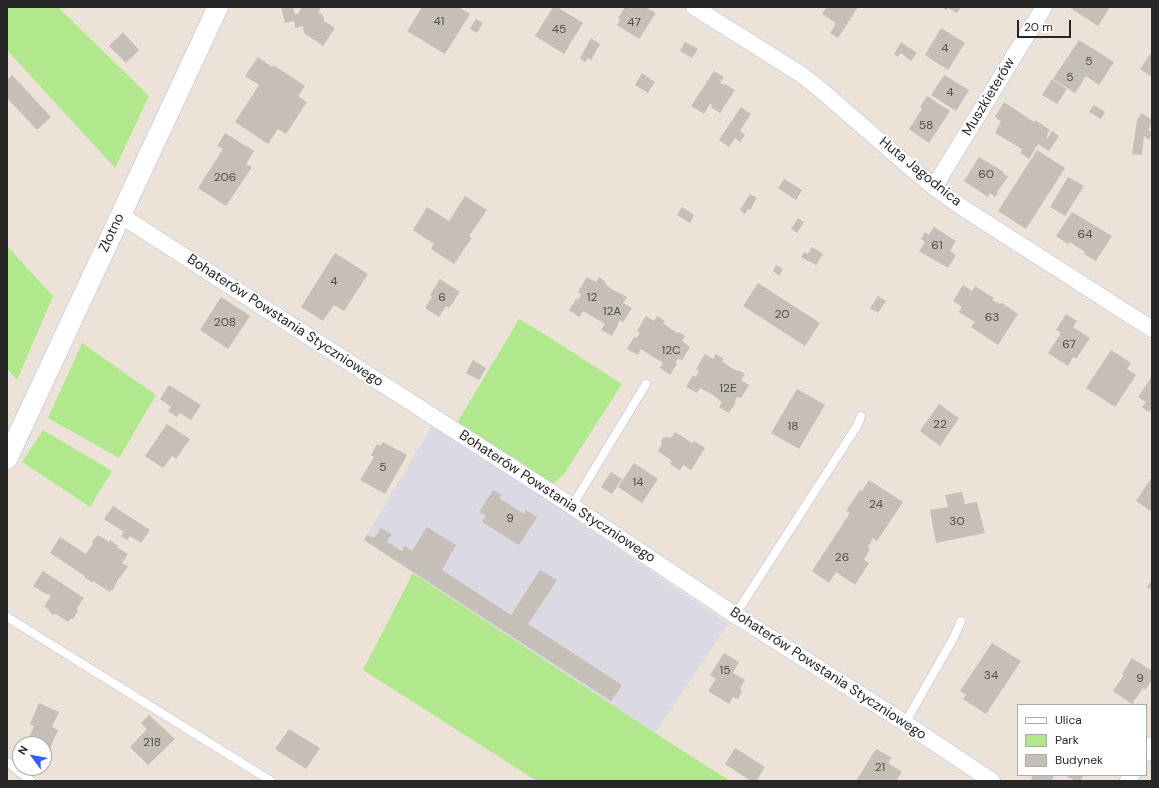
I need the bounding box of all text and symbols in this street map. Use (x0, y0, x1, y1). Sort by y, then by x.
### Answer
scale bar (1019, 12, 1073, 38)
house number: 41 (433, 15, 445, 29)
house number: 47 (627, 16, 641, 30)
text: 20 m (1024, 19, 1053, 35)
house number: 45 (552, 23, 566, 37)
house number: 4 (941, 42, 949, 56)
street label: Muszkieterów (959, 55, 1019, 139)
house number: 5 (1085, 55, 1093, 69)
house number: 5 (1066, 71, 1074, 85)
house number: 4 (946, 86, 954, 100)
house number: 58 (919, 119, 933, 133)
street label: Huta Jagodnica (876, 134, 964, 210)
house number: 60 (978, 168, 994, 182)
house number: 206 (214, 171, 236, 185)
street label: Złotno (96, 211, 128, 255)
house number: 64 (1078, 228, 1092, 242)
house number: 61 (931, 239, 943, 253)
street label: Bohaterów Powstania Styczniowego (184, 251, 386, 391)
house number: 4 (330, 275, 338, 289)
house number: 6 (438, 291, 446, 305)
house number: 12 (587, 291, 597, 305)
house number: 12A (603, 305, 621, 319)
house number: 20 (775, 308, 789, 322)
house number: 63 (985, 311, 999, 325)
house number: 208 (214, 316, 236, 330)
house number: 67 (1062, 338, 1076, 352)
house number: 12C (661, 344, 681, 358)
house number: 12E (719, 382, 737, 396)
house number: 22 (933, 418, 947, 432)
house number: 18 (787, 420, 799, 434)
street label: Bohaterów Powstania Styczniowego (456, 427, 658, 567)
house number: 5 (379, 461, 387, 475)
house number: 14 (632, 476, 644, 490)
house number: 24 (869, 498, 883, 512)
house number: 9 (506, 512, 514, 526)
house number: 30 (949, 515, 965, 529)
house number: 26 (835, 551, 849, 565)
street label: Bohaterów Powstania Styczniowego (727, 604, 929, 744)
house number: 15 (719, 664, 731, 678)
house number: 34 (984, 669, 998, 683)
house number: 9 (1136, 672, 1144, 686)
legend (1017, 704, 1147, 776)
text: Ulica (1055, 712, 1082, 728)
text: Park (1055, 732, 1079, 748)
north arrow (12, 736, 52, 776)
house number: 218 (143, 736, 161, 750)
text: N (15, 743, 31, 757)
text: Budynek (1055, 752, 1103, 768)
house number: 21 (875, 761, 885, 775)

